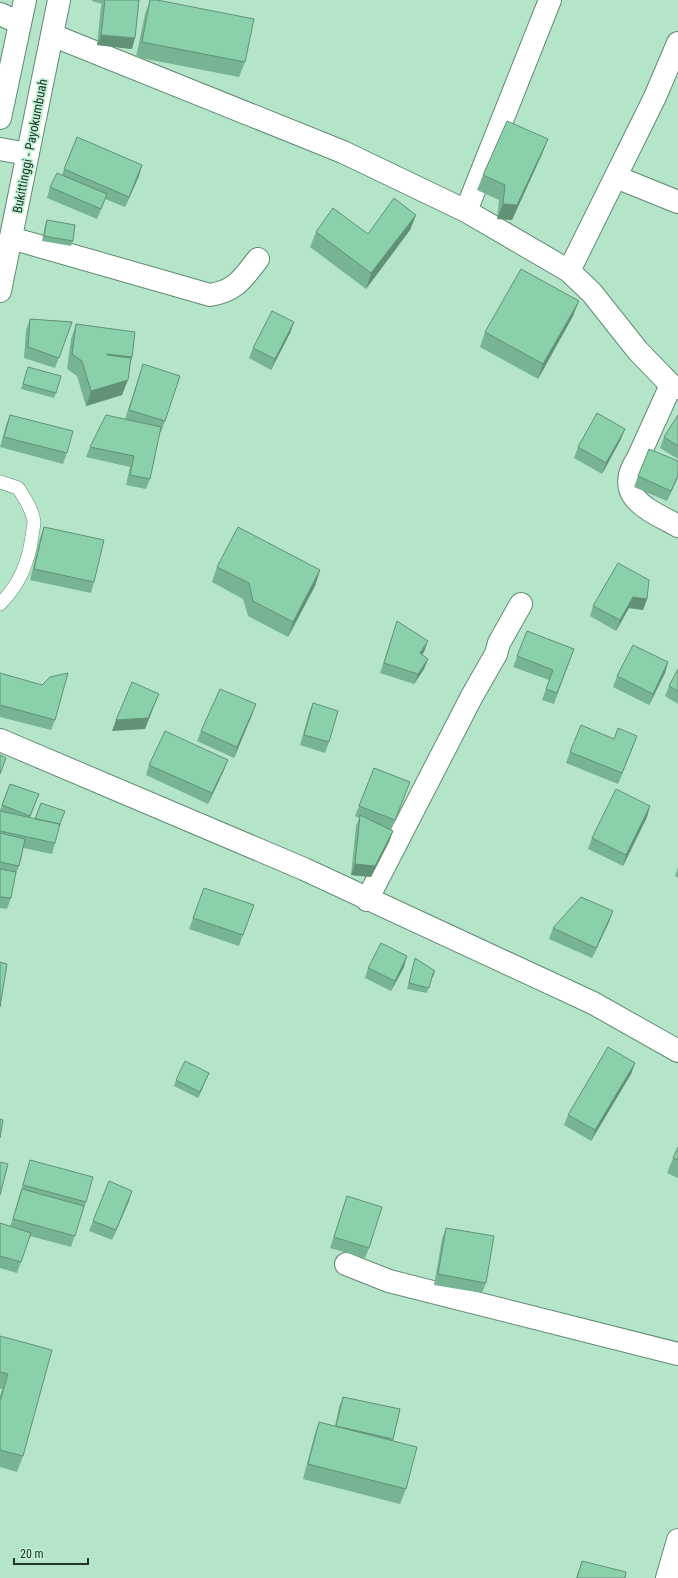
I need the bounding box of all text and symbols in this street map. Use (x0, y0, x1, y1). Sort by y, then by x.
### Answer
street label: Bukittinggi - Payokumbuah (10, 78, 50, 214)
scale bar (14, 1540, 88, 1566)
text: 20 m (20, 1547, 44, 1561)

